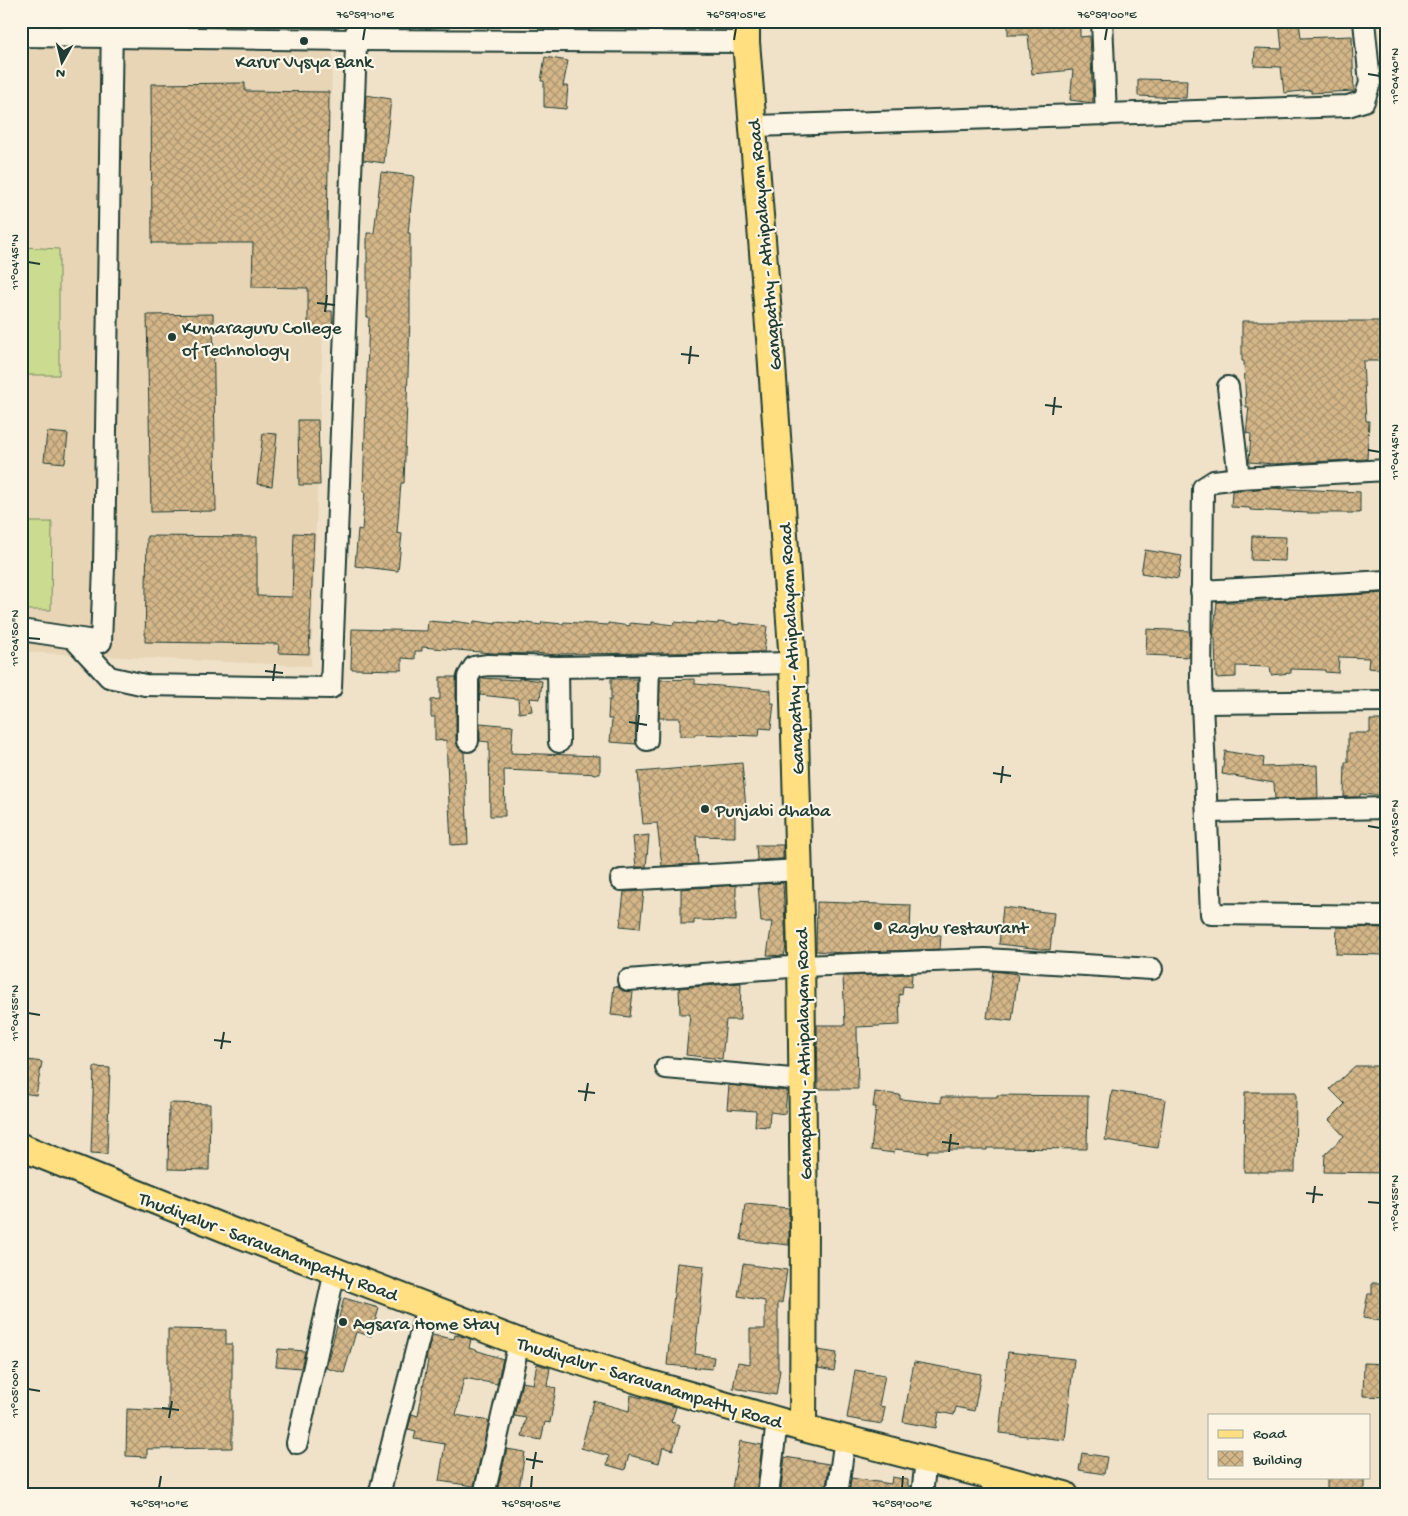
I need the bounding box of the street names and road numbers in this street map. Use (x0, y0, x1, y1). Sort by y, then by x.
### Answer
street label: Ganapathy - Athipalayam Road (744, 117, 789, 371)
street label: Ganapathy - Athipalayam Road (775, 521, 812, 775)
street label: Ganapathy - Athipalayam Road (792, 926, 819, 1180)
street label: Thudiyalur - Saravanampatty Road (134, 1188, 402, 1309)
street label: Thudiyalur - Saravanampatty Road (513, 1333, 786, 1436)

